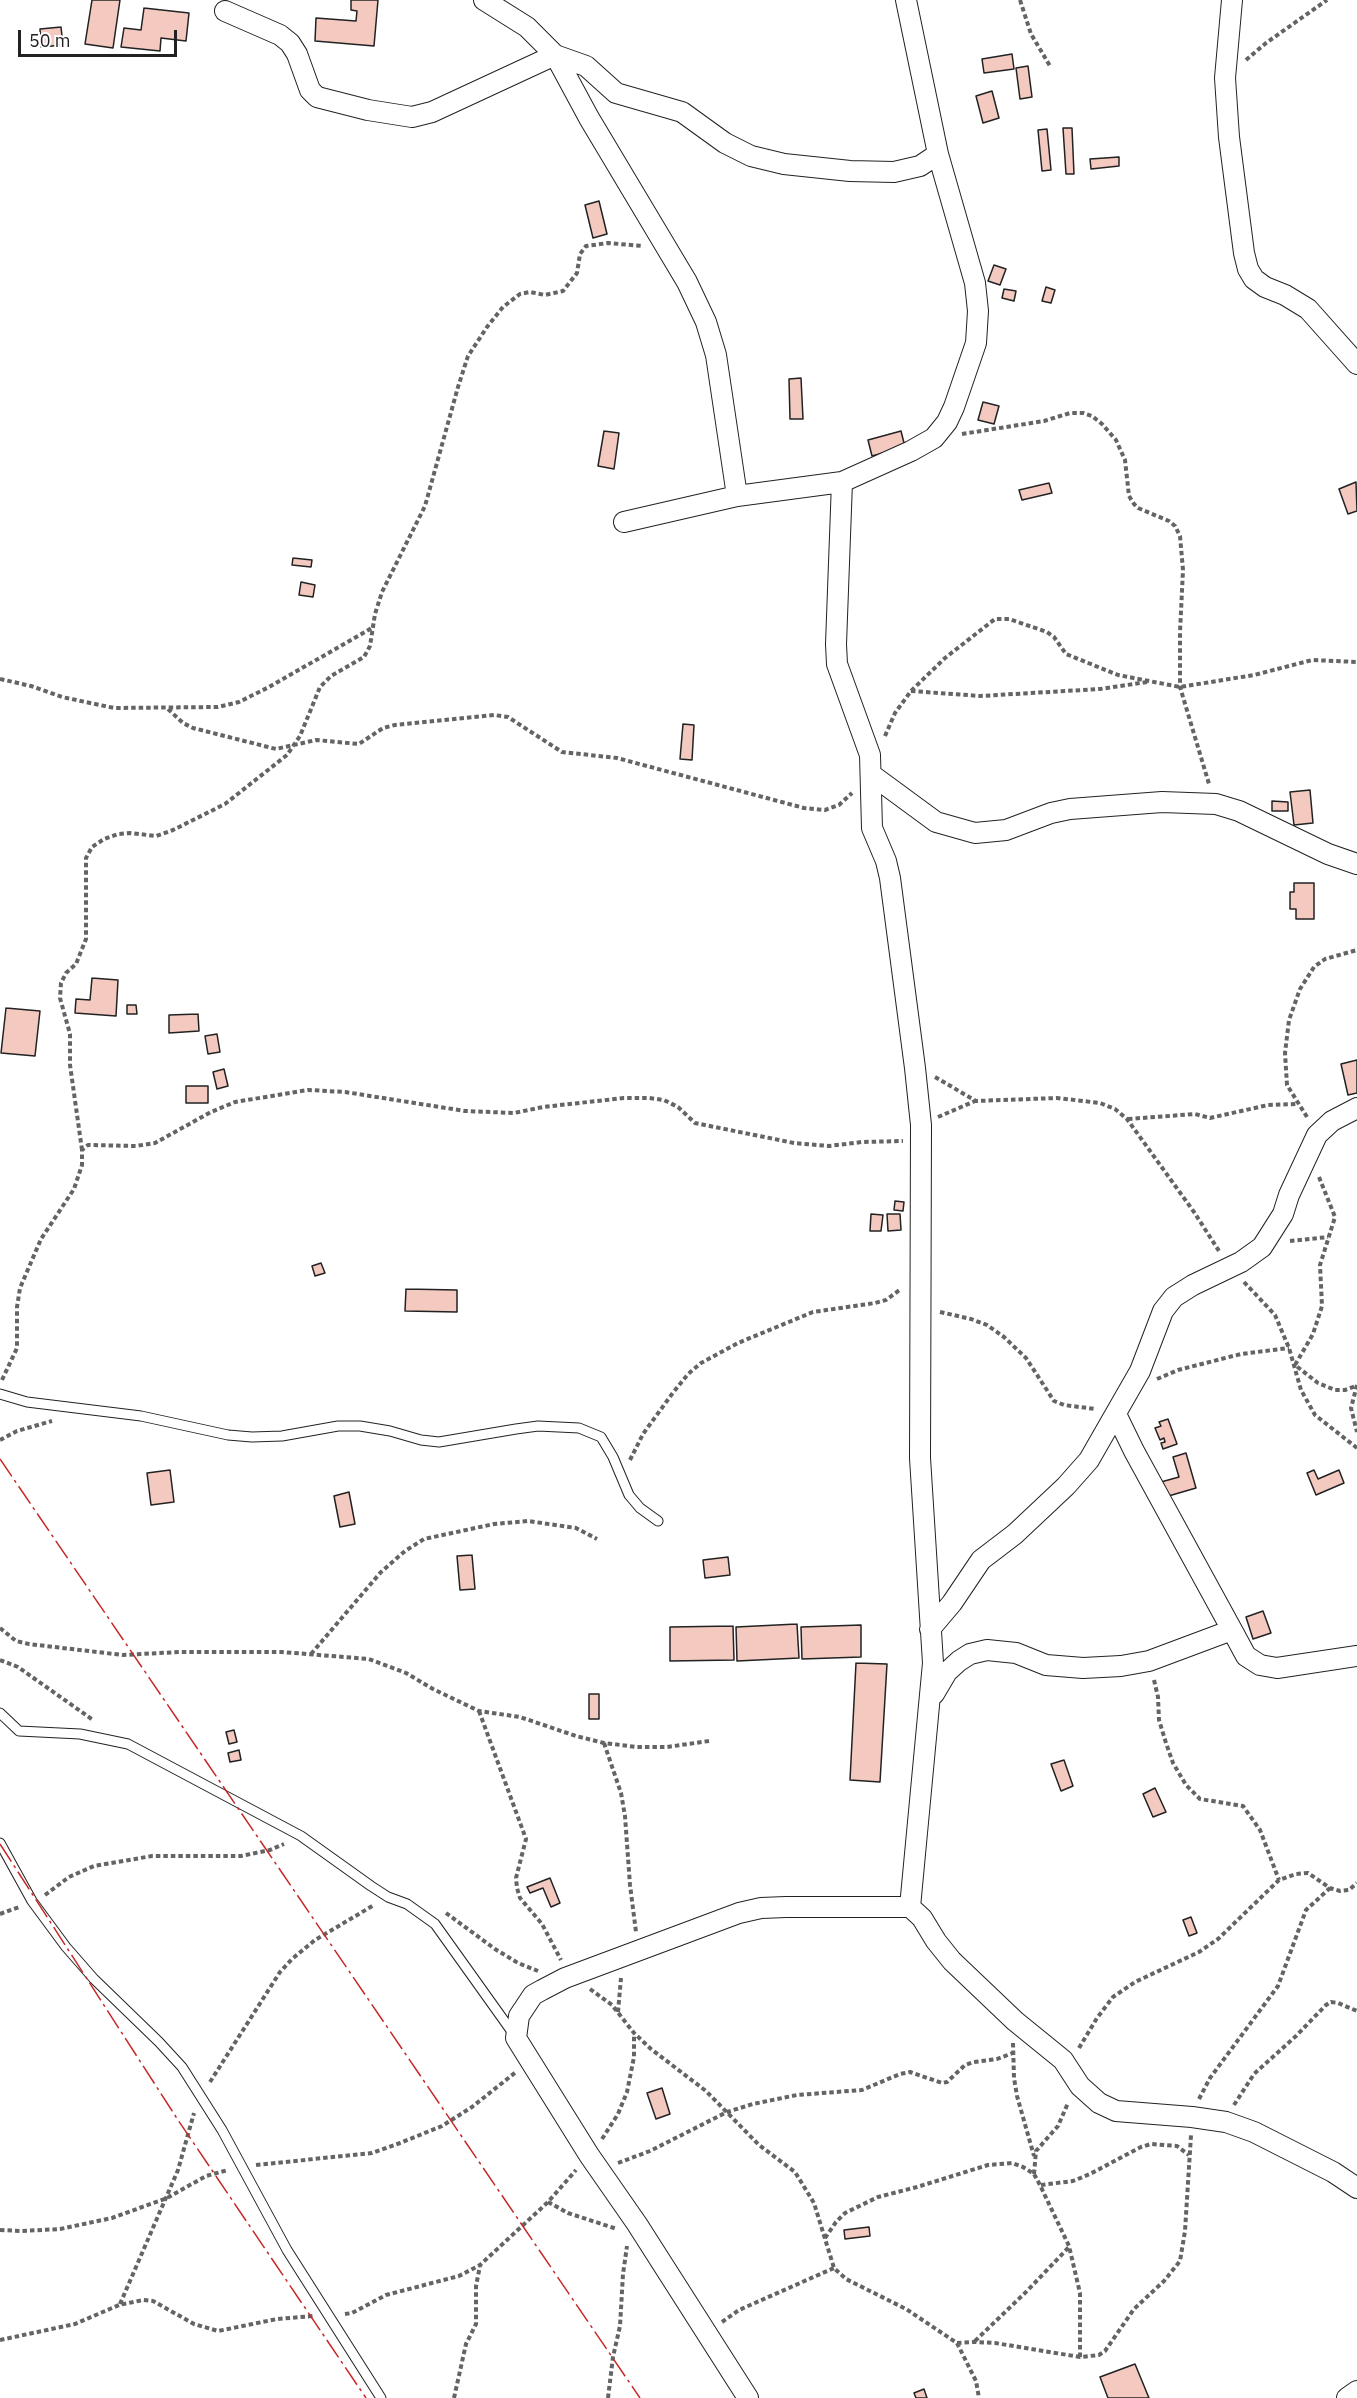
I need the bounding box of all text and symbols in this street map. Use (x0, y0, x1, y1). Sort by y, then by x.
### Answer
scale bar (21, 18, 180, 56)
text: 50 m (29, 29, 71, 52)

